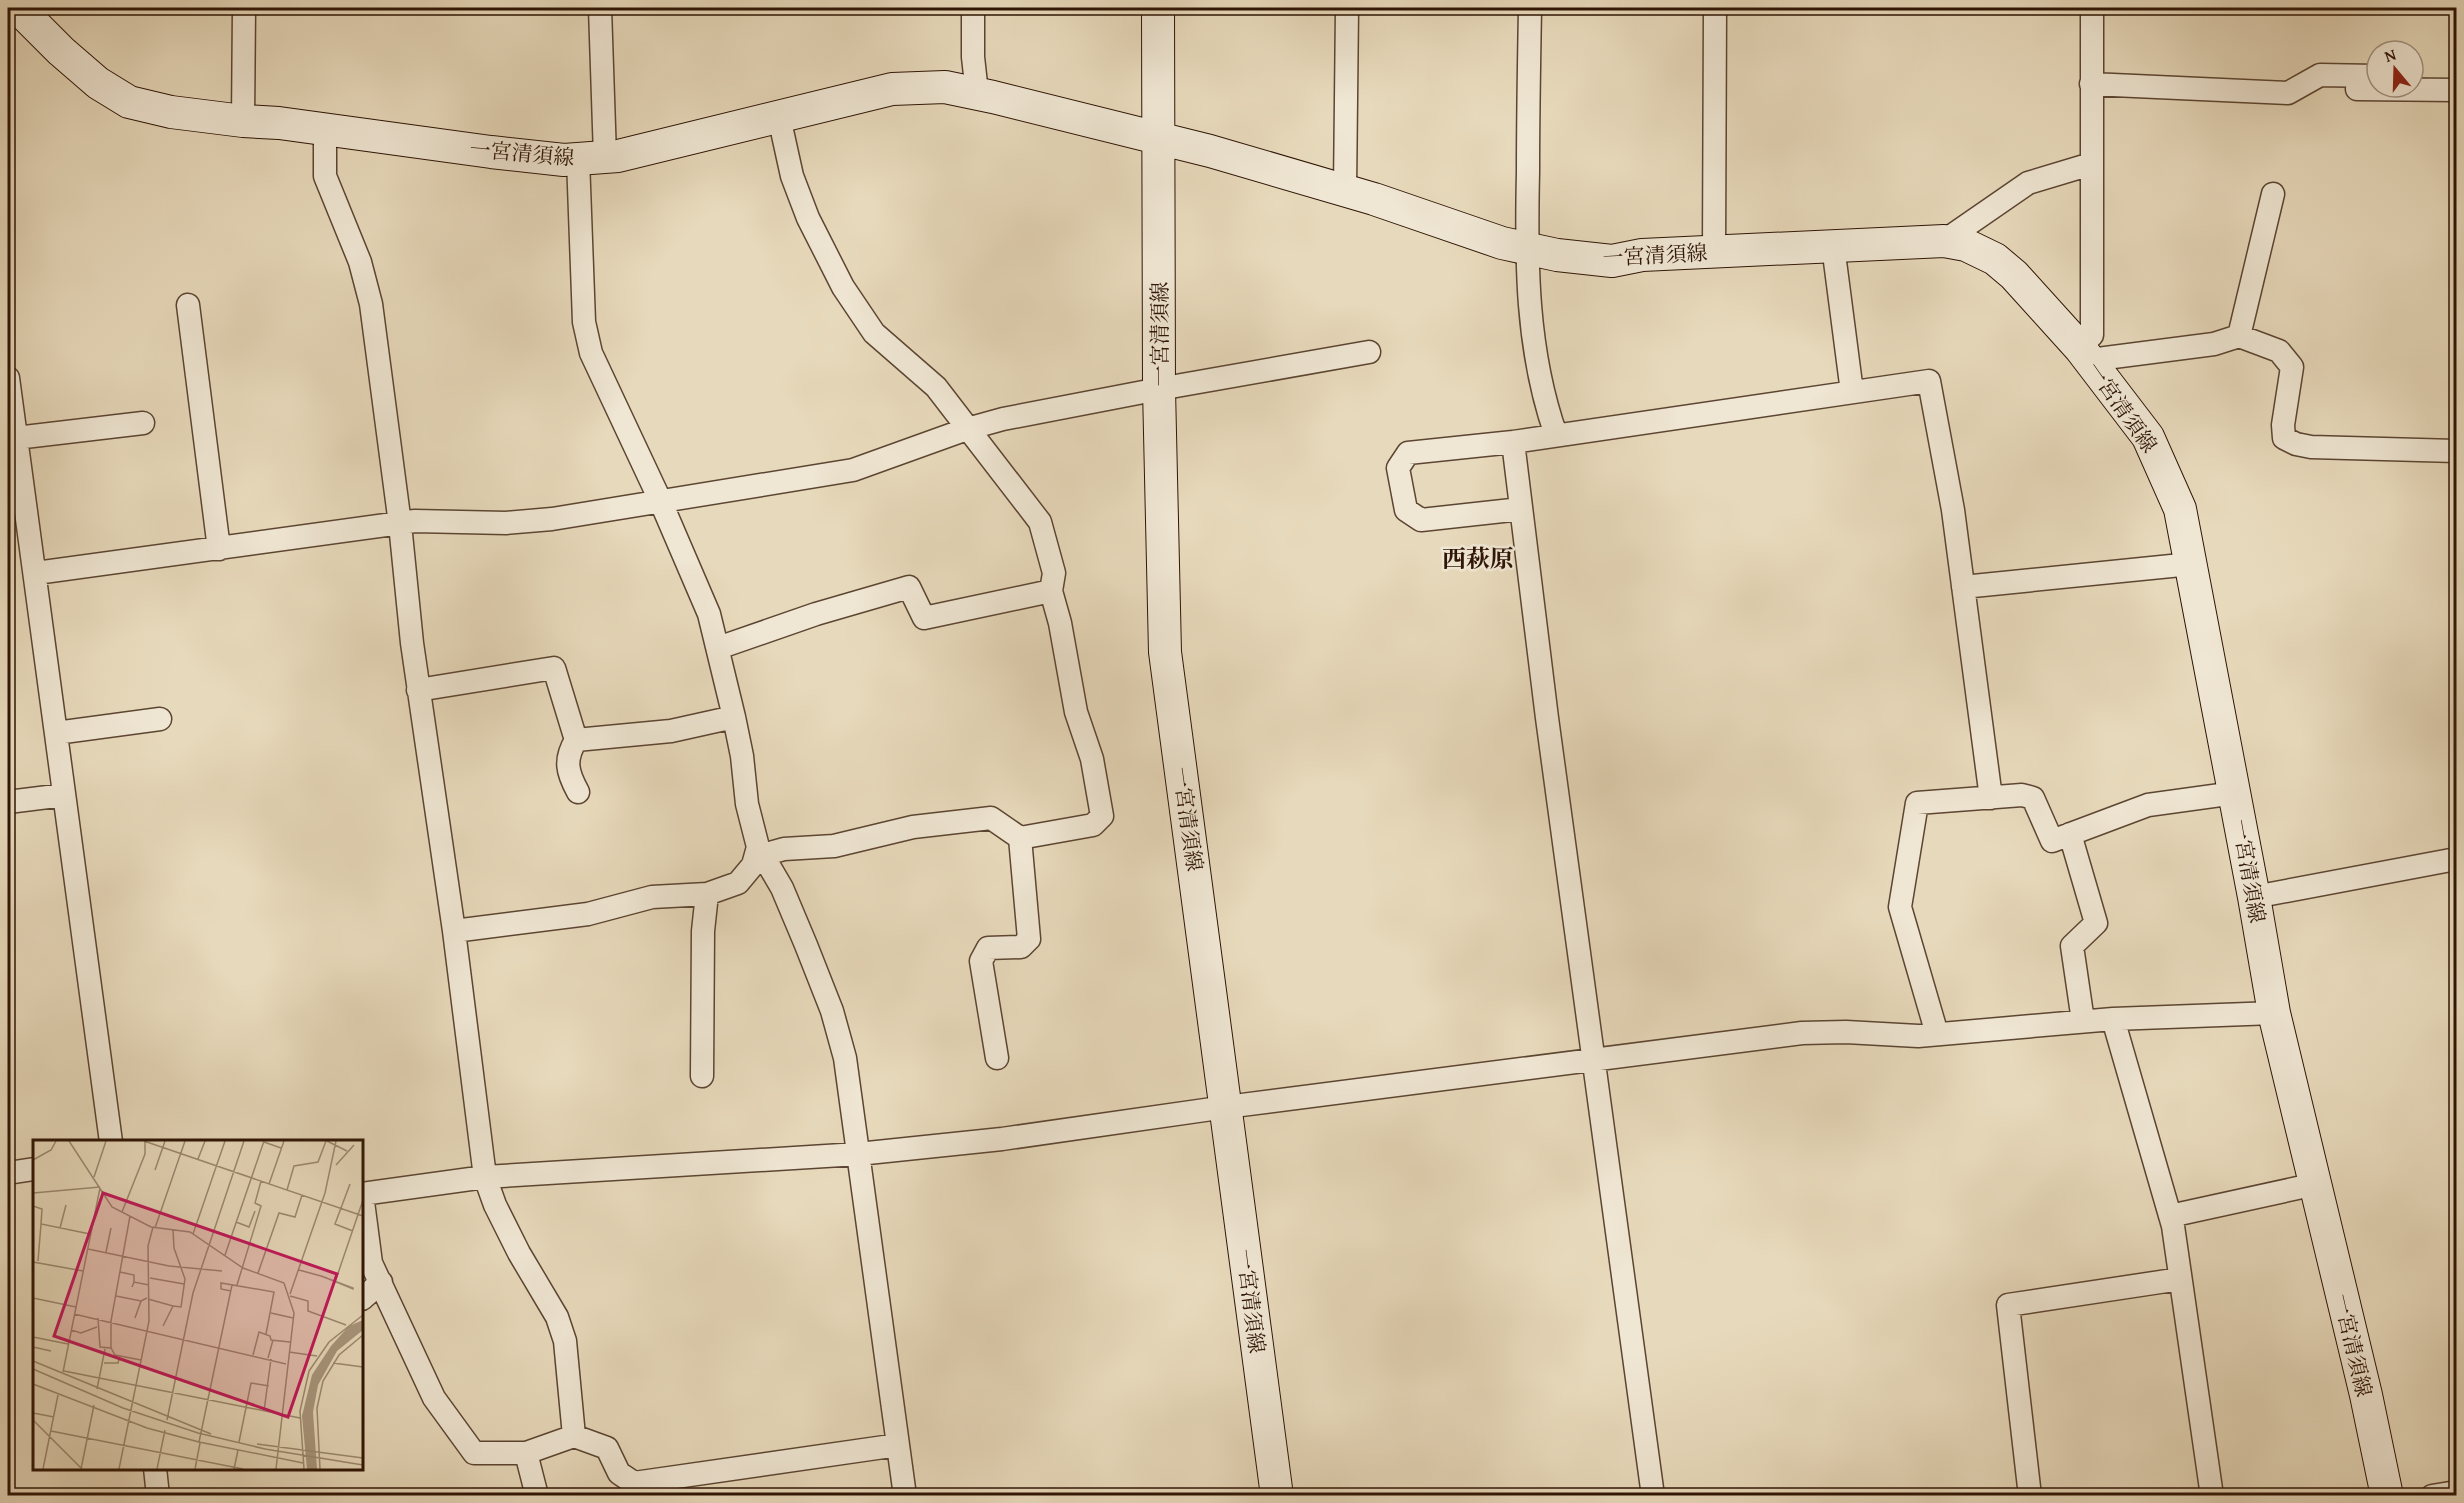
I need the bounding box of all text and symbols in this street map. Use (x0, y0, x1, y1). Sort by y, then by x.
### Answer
north arrow (2365, 39, 2425, 99)
text: N (2381, 42, 2399, 68)
street label: 一宮清須線 (468, 133, 576, 173)
street label: 一宮清須線 (1602, 237, 1708, 273)
street label: 一宮清須線 (1144, 282, 1175, 387)
street label: 一宮清須線 (2079, 355, 2165, 459)
district label: 西萩原 (1442, 541, 1514, 576)
street label: 一宮清須線 (1165, 765, 1211, 873)
street label: 一宮清須線 (2225, 817, 2273, 925)
inset map (33, 1140, 363, 1470)
street label: 一宮清須線 (1229, 1247, 1273, 1355)
street label: 一宮清須線 (2326, 1290, 2380, 1400)

